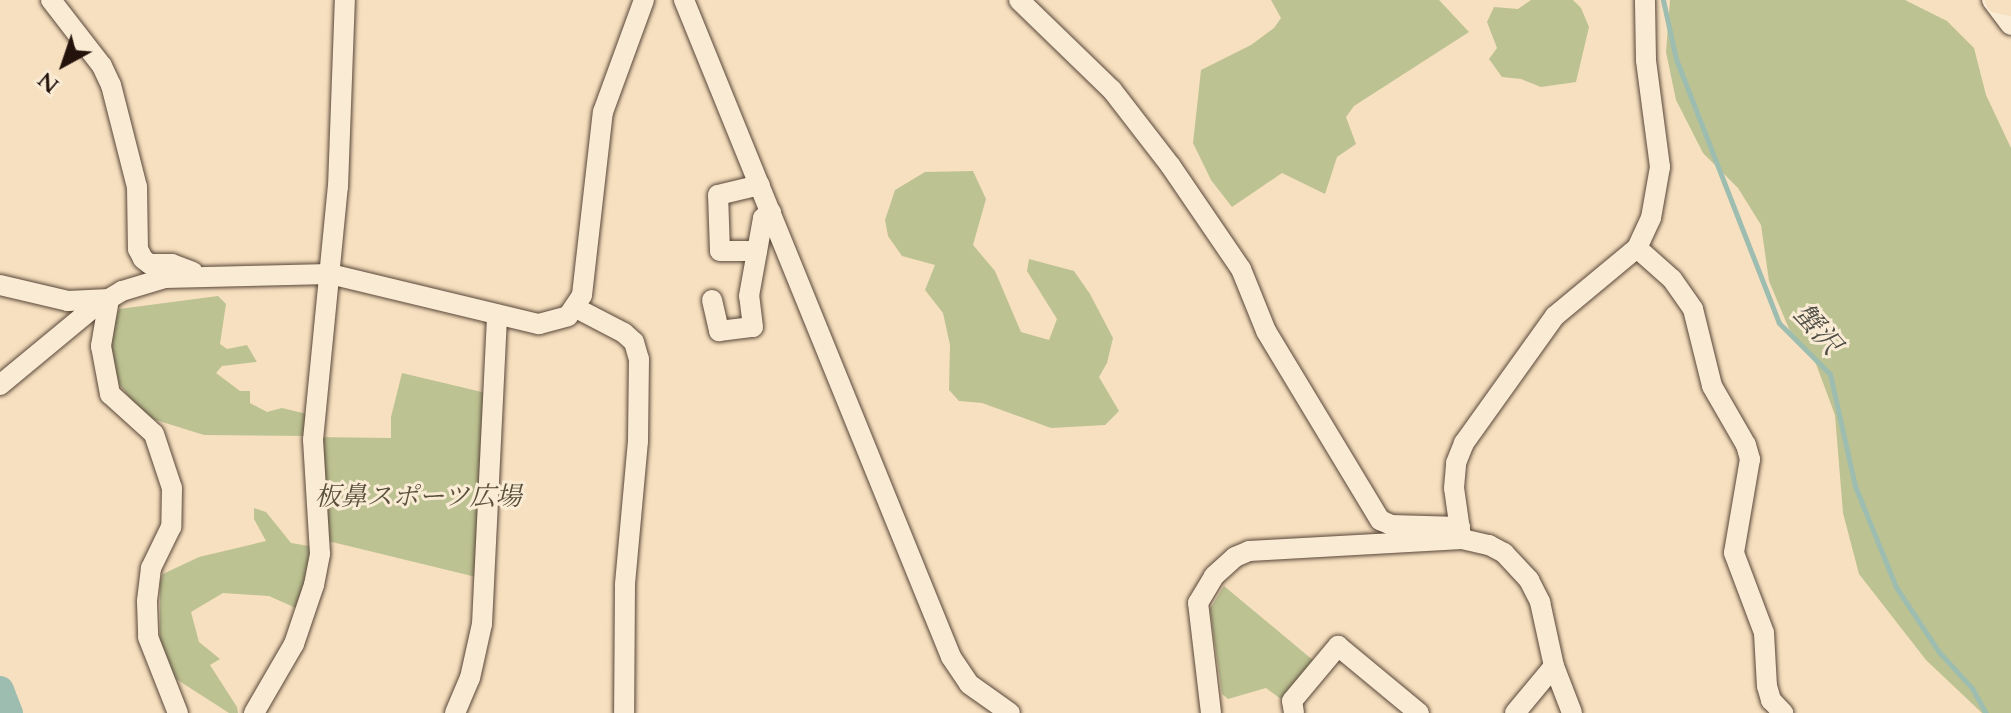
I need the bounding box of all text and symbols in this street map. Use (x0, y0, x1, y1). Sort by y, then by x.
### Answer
north arrow (24, 24, 104, 104)
text: N (32, 65, 66, 100)
water label: 蟹沢 (1786, 297, 1848, 361)
park label: 板鼻スポーツ広場 (314, 481, 522, 513)

